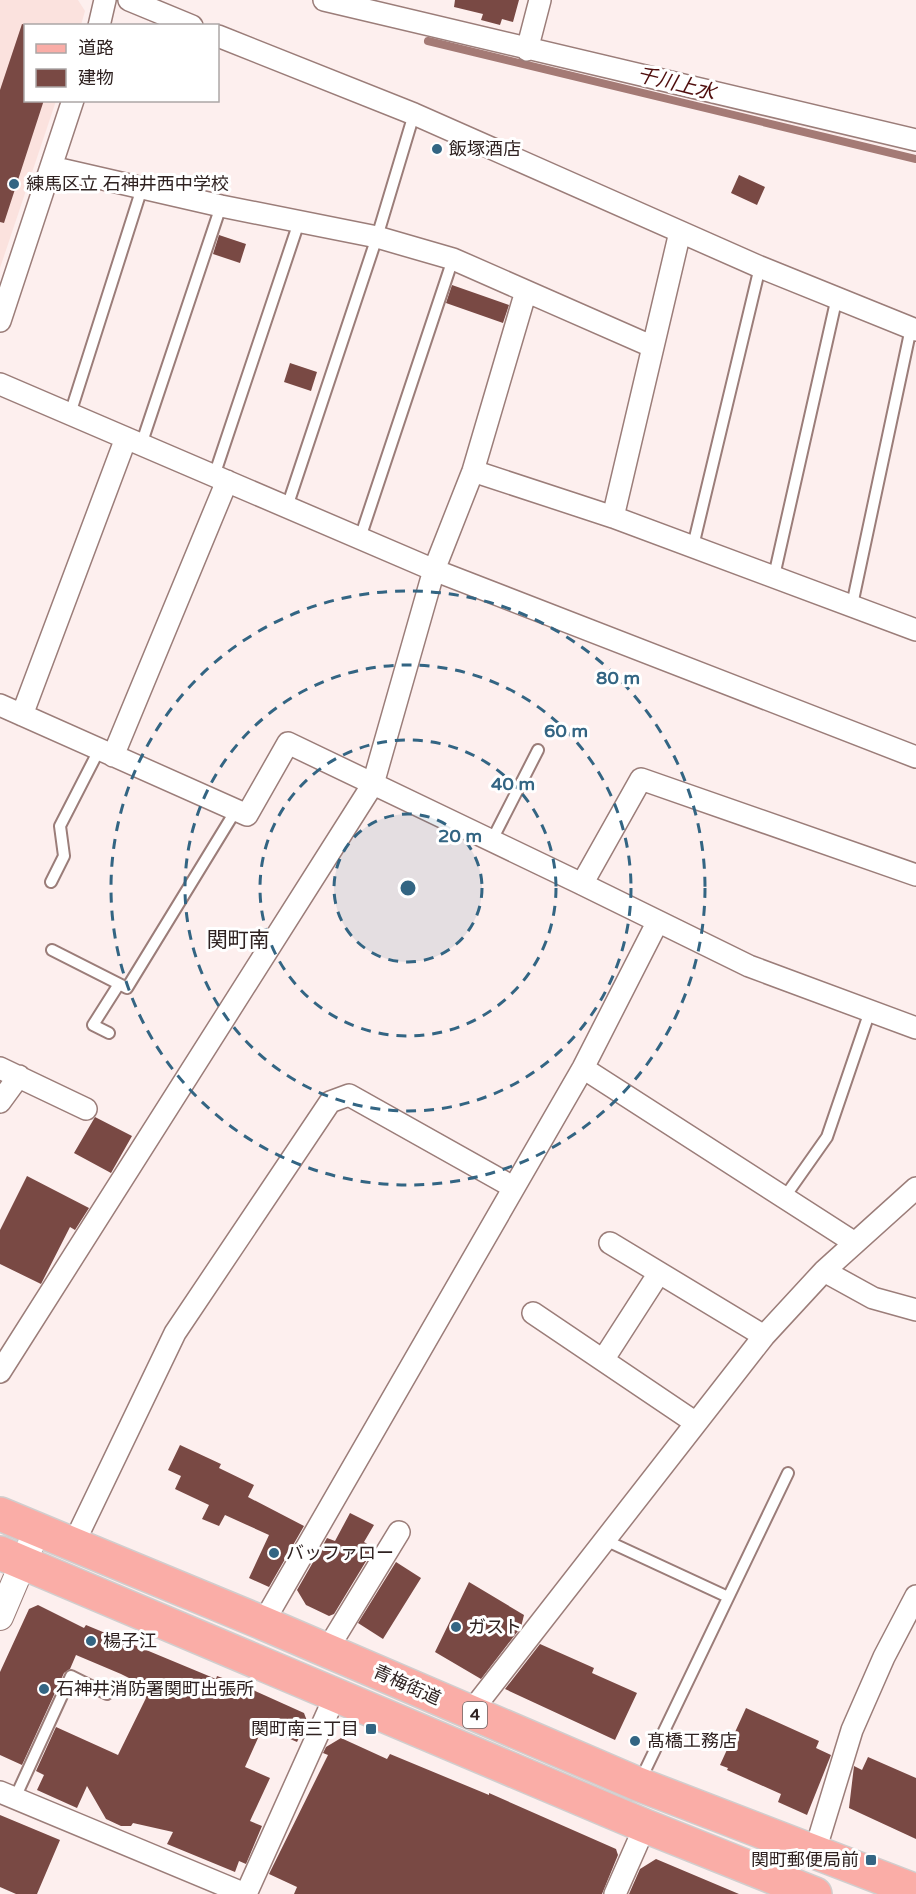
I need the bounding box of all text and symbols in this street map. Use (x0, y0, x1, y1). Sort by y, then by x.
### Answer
legend (24, 24, 219, 102)
text: 道路 (78, 37, 114, 59)
water label: 千川上水 (634, 63, 720, 106)
text: 建物 (78, 67, 114, 89)
place label: 飯塚酒店 (449, 138, 521, 160)
marker: 飯塚酒店 (430, 142, 444, 156)
place label: 練馬区立 石神井西中学校 (26, 173, 229, 195)
marker: 練馬区立 石神井西中学校 (7, 177, 21, 191)
text: 80 m (596, 667, 640, 689)
text: 60 m (544, 720, 588, 742)
text: 40 m (491, 773, 535, 795)
text: 20 m (438, 825, 482, 847)
centre of rings (398, 878, 418, 898)
district label: 関町南 (207, 928, 270, 953)
place label: バッファロー (286, 1542, 394, 1564)
marker: バッファロー (267, 1546, 281, 1560)
place label: ガスト (468, 1616, 522, 1638)
marker: ガスト (449, 1620, 463, 1634)
place label: 楊子江 (103, 1630, 157, 1652)
marker: 楊子江 (84, 1634, 98, 1648)
street label: 青梅街道 (370, 1660, 444, 1710)
place label: 石神井消防署関町出張所 (56, 1678, 254, 1700)
marker: 石神井消防署関町出張所 (37, 1682, 51, 1696)
road number: 4 (463, 1702, 487, 1728)
place label: 関町南三丁目 (251, 1718, 359, 1740)
marker: 関町南三丁目 (364, 1722, 378, 1736)
place label: 髙橋工務店 (647, 1730, 737, 1752)
marker: 髙橋工務店 (628, 1734, 642, 1748)
place label: 関町郵便局前 (751, 1849, 859, 1871)
marker: 関町郵便局前 (864, 1853, 878, 1867)

